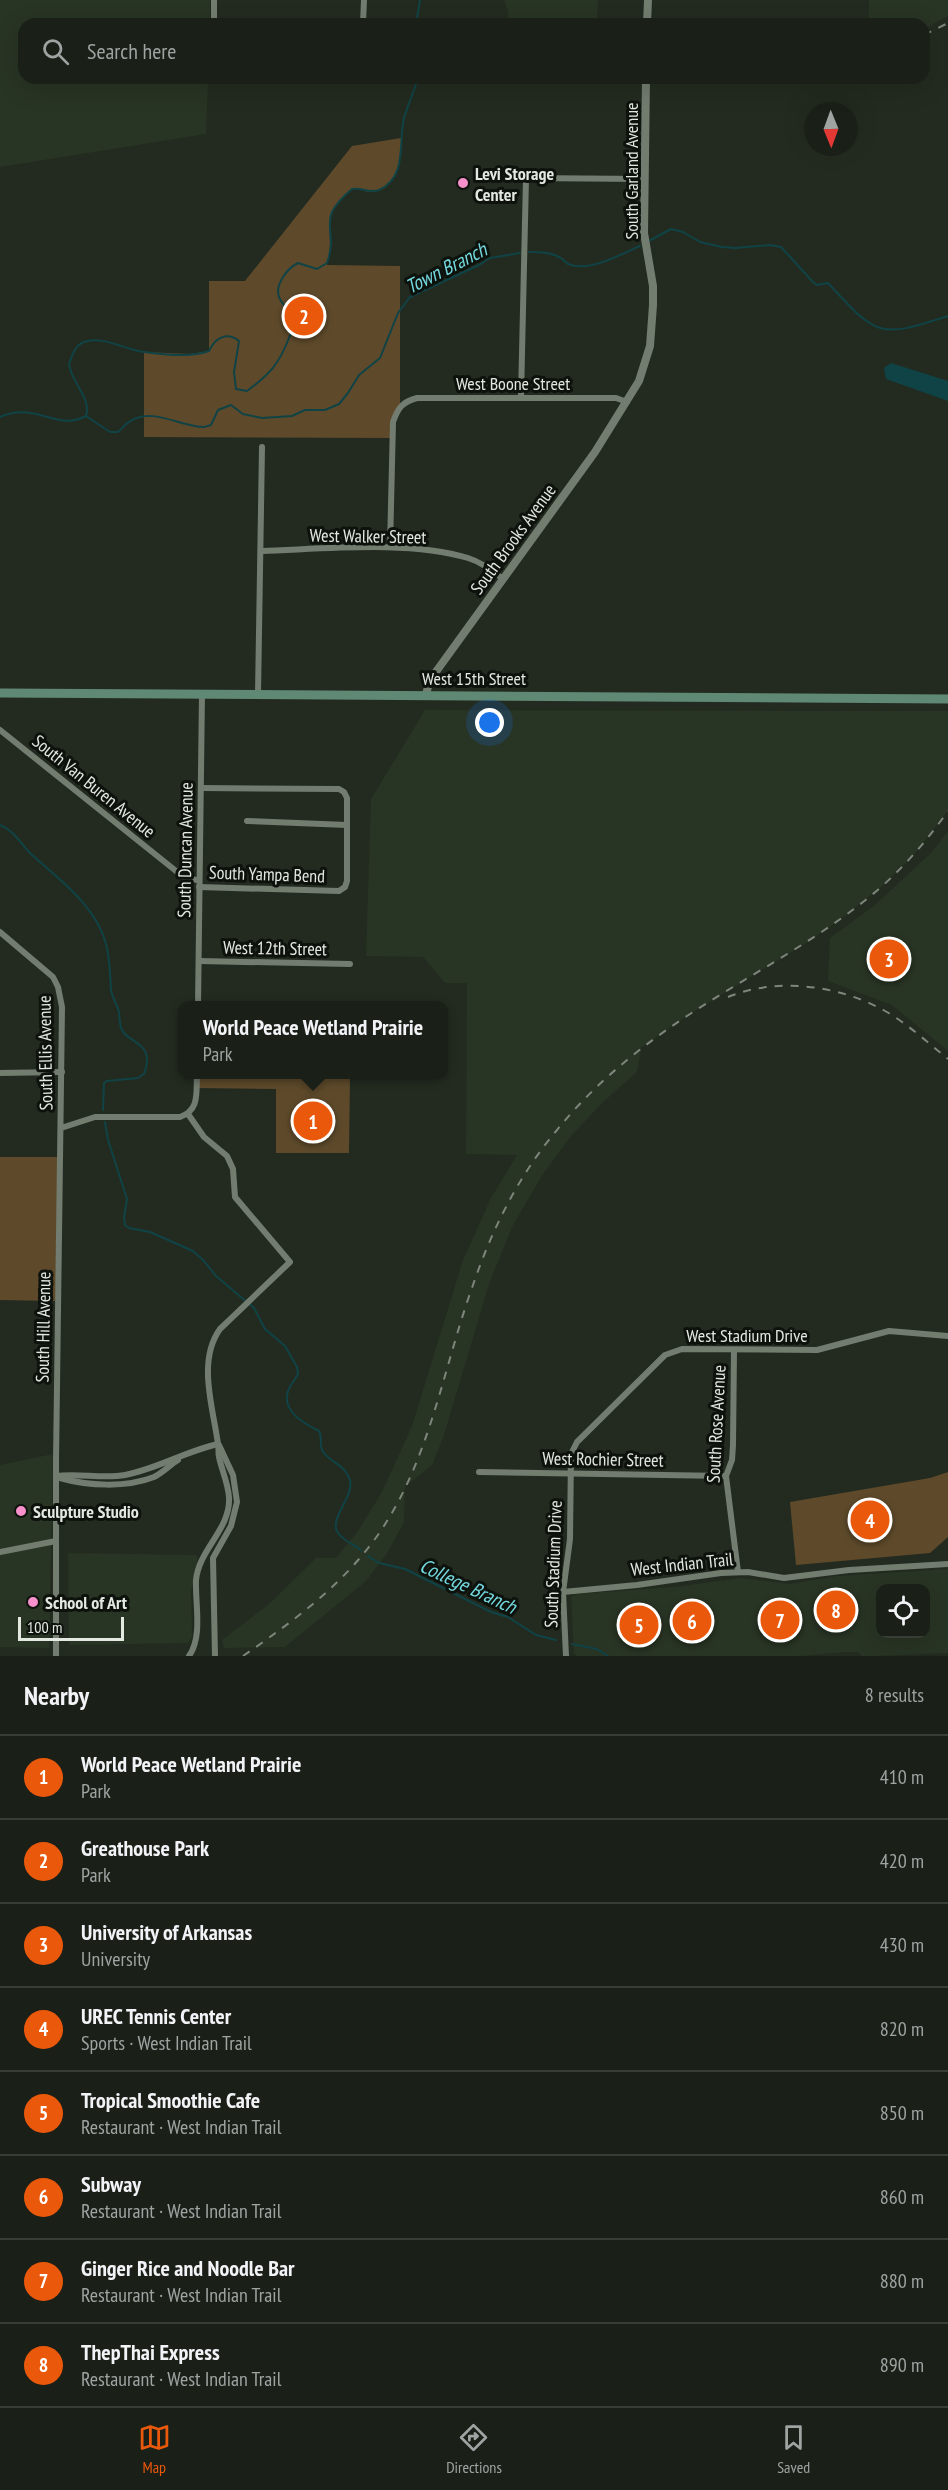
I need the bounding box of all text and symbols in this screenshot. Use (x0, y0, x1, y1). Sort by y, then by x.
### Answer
search box (18, 18, 930, 84)
icon: search (39, 35, 72, 68)
text: Search here (87, 37, 176, 65)
north arrow (804, 102, 858, 156)
street label: South Garland Avenue (620, 103, 643, 239)
place label: Levi Storage Center (475, 162, 554, 206)
marker: Levi Storage Center (456, 176, 470, 190)
water label: Town Branch (401, 236, 492, 300)
pin: 2 (284, 294, 324, 338)
street label: West Boone Street (456, 372, 570, 395)
street label: South Brooks Avenue (465, 479, 561, 599)
street label: West Walker Street (310, 523, 427, 549)
street label: West 15th Street (422, 667, 526, 690)
your location (475, 708, 504, 737)
street label: South Van Buren Avenue (28, 729, 160, 843)
street label: South Duncan Avenue (172, 782, 198, 918)
street label: South Yampa Bend (209, 860, 325, 888)
street label: West 12th Street (223, 936, 327, 960)
pin: 3 (870, 936, 908, 982)
street label: South Ellis Avenue (32, 995, 58, 1111)
popup (178, 1001, 448, 1079)
text: World Peace Wetland Prairie (203, 1013, 423, 1041)
text: Park (203, 1041, 233, 1067)
pin: 1 (294, 1098, 332, 1144)
street label: South Hill Avenue (31, 1271, 55, 1383)
street label: West Stadium Drive (686, 1324, 808, 1347)
street label: South Rose Avenue (701, 1364, 731, 1484)
street label: West Rochier Street (542, 1446, 664, 1472)
pin: 4 (850, 1498, 890, 1543)
place label: Sculpture Studio (33, 1500, 139, 1523)
street label: South Stadium Drive (539, 1500, 567, 1628)
marker: Sculpture Studio (14, 1504, 28, 1518)
street label: West Indian Trail (630, 1547, 735, 1581)
water label: College Branch (416, 1552, 521, 1620)
map controls (876, 1584, 930, 1638)
button: locate (876, 1584, 930, 1638)
pin: 8 (816, 1588, 856, 1632)
place label: School of Art (45, 1591, 128, 1614)
marker: School of Art (26, 1595, 40, 1609)
pin: 6 (672, 1598, 712, 1644)
pin: 7 (760, 1598, 800, 1642)
pin: 5 (620, 1602, 658, 1648)
scale bar (18, 1614, 124, 1642)
text: 100 m (27, 1617, 62, 1637)
text: Nearby (24, 1679, 89, 1712)
text: 8 results (865, 1682, 924, 1708)
text: World Peace Wetland Prairie (81, 1750, 301, 1778)
text: 1 (39, 1764, 48, 1790)
text: 410 m (880, 1764, 924, 1790)
text: Park (81, 1778, 111, 1804)
text: Greathouse Park (81, 1834, 209, 1862)
text: 2 (39, 1848, 48, 1874)
text: 420 m (880, 1848, 924, 1874)
text: Park (81, 1862, 111, 1888)
text: University of Arkansas (81, 1918, 252, 1946)
text: 3 (39, 1932, 48, 1958)
text: 430 m (880, 1932, 924, 1958)
text: University (81, 1946, 150, 1972)
text: UREC Tennis Center (81, 2002, 231, 2030)
text: 4 (39, 2016, 48, 2042)
text: 820 m (880, 2016, 924, 2042)
text: Sports · West Indian Trail (81, 2030, 252, 2056)
text: Tropical Smoothie Cafe (81, 2086, 260, 2114)
text: 5 (39, 2100, 48, 2126)
text: 850 m (880, 2100, 924, 2126)
text: Restaurant · West Indian Trail (81, 2114, 281, 2140)
text: Subway (81, 2170, 141, 2198)
text: 6 (39, 2184, 48, 2210)
text: 860 m (880, 2184, 924, 2210)
text: Restaurant · West Indian Trail (81, 2198, 281, 2224)
text: Ginger Rice and Noodle Bar (81, 2254, 294, 2282)
text: 7 (39, 2268, 48, 2294)
text: 880 m (880, 2268, 924, 2294)
text: Restaurant · West Indian Trail (81, 2282, 281, 2308)
text: ThepThai Express (81, 2338, 220, 2366)
text: 8 (39, 2352, 48, 2378)
text: 890 m (880, 2352, 924, 2378)
text: Restaurant · West Indian Trail (81, 2366, 281, 2392)
tab: Map (138, 2421, 171, 2477)
tab: Directions (446, 2421, 502, 2477)
tab: Saved (777, 2421, 810, 2477)

